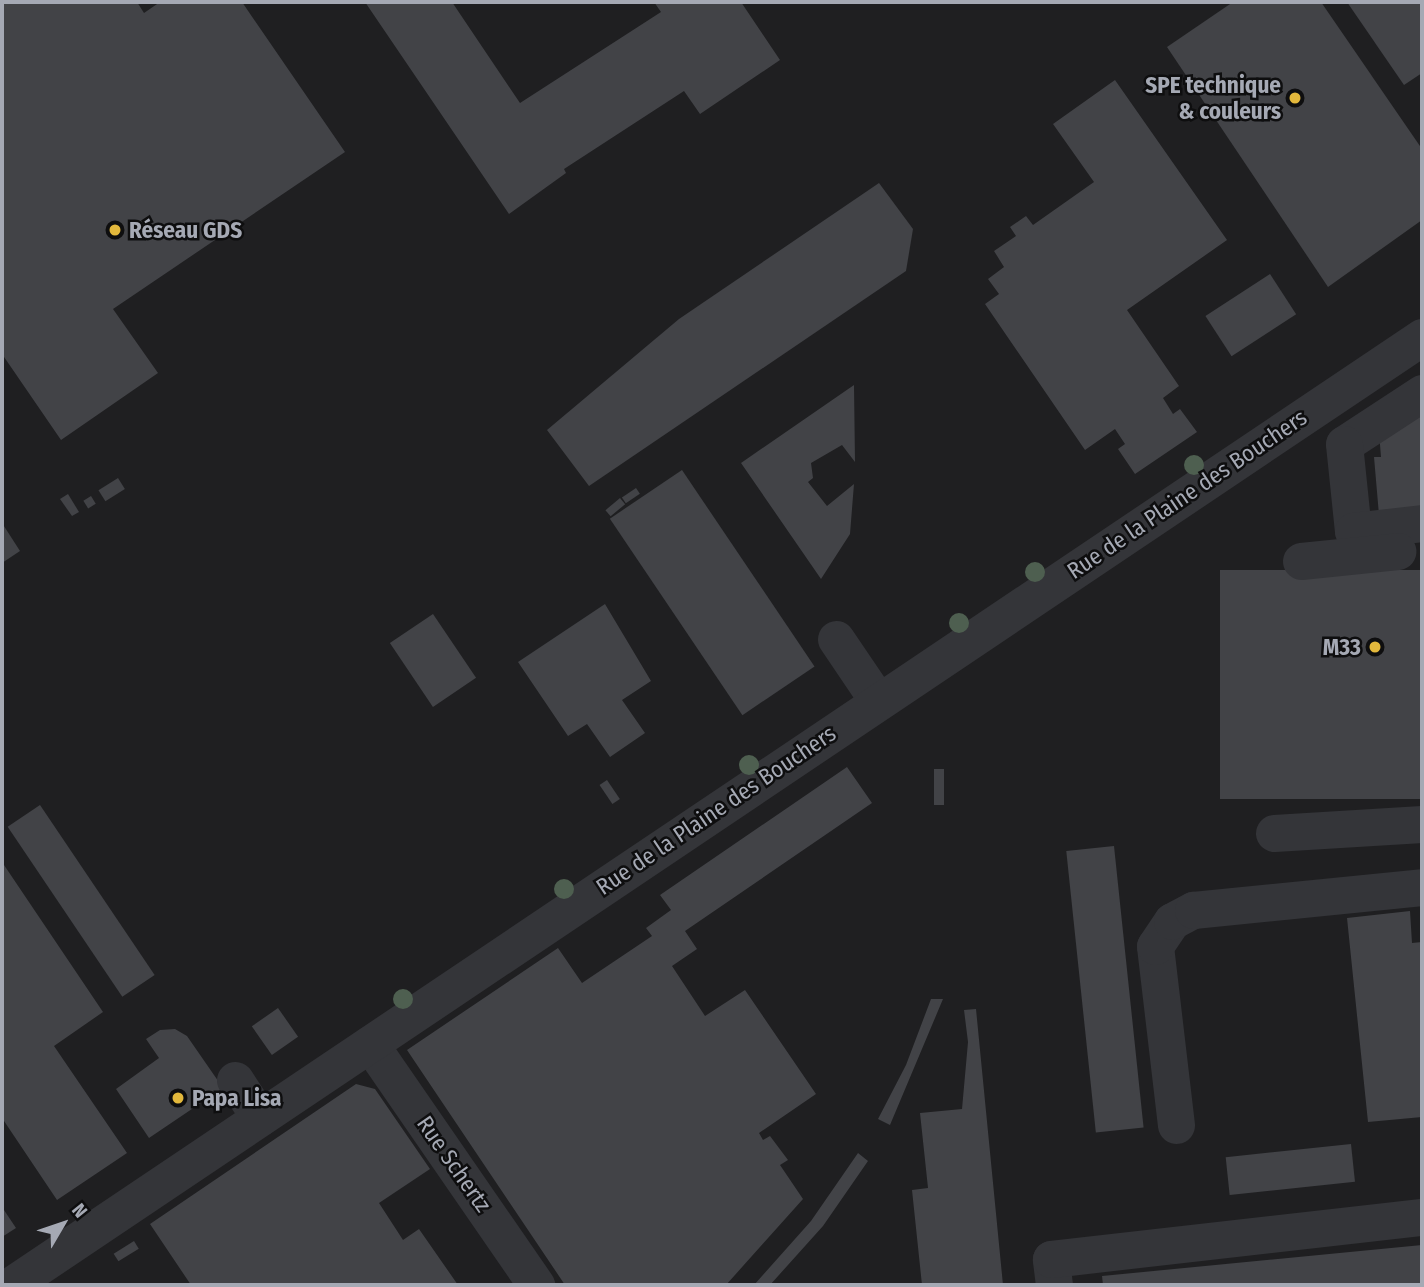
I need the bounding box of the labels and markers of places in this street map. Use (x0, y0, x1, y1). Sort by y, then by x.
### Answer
place label: SPE technique & couleurs (1145, 71, 1281, 125)
marker: SPE technique & couleurs (1287, 90, 1303, 106)
place label: Réseau GDS (129, 216, 242, 244)
marker: Réseau GDS (107, 222, 123, 238)
place label: M33 (1323, 633, 1361, 661)
marker: M33 (1367, 639, 1383, 655)
place label: Papa Lisa (192, 1084, 281, 1112)
marker: Papa Lisa (170, 1090, 186, 1106)

